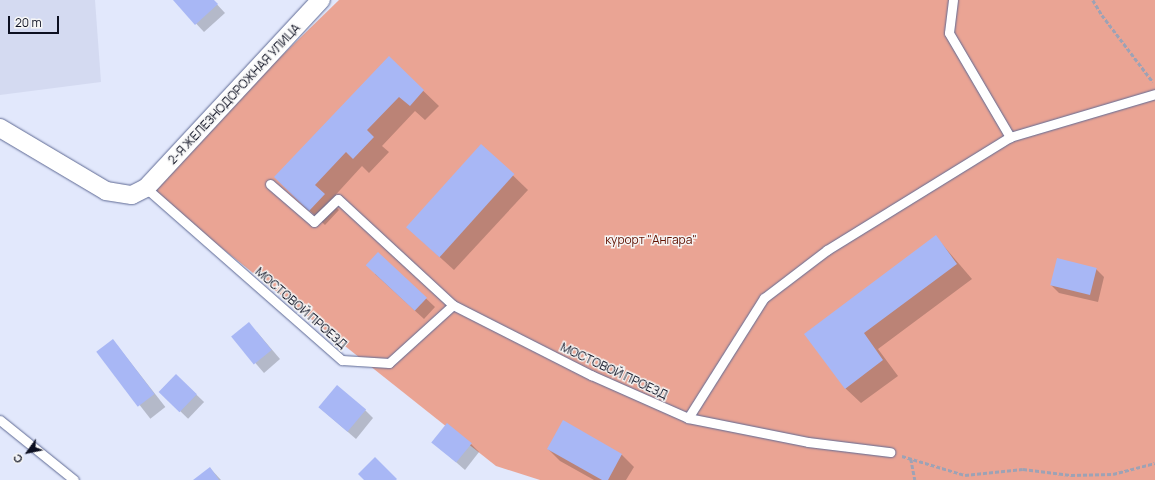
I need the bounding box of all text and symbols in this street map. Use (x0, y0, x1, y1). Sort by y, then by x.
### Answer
scale bar (10, 8, 61, 34)
text: 20 m (15, 14, 42, 31)
street label: 2-Я ЖЕЛЕЗНОДОРОЖНАЯ УЛИЦА (165, 21, 303, 167)
park label: курорт "Ангара" (605, 233, 697, 247)
street label: МОСТОВОЙ ПРОЕЗД (252, 264, 350, 352)
street label: МОСТОВОЙ ПРОЕЗД (558, 340, 670, 402)
north arrow (8, 432, 48, 472)
text: С (9, 451, 26, 466)

